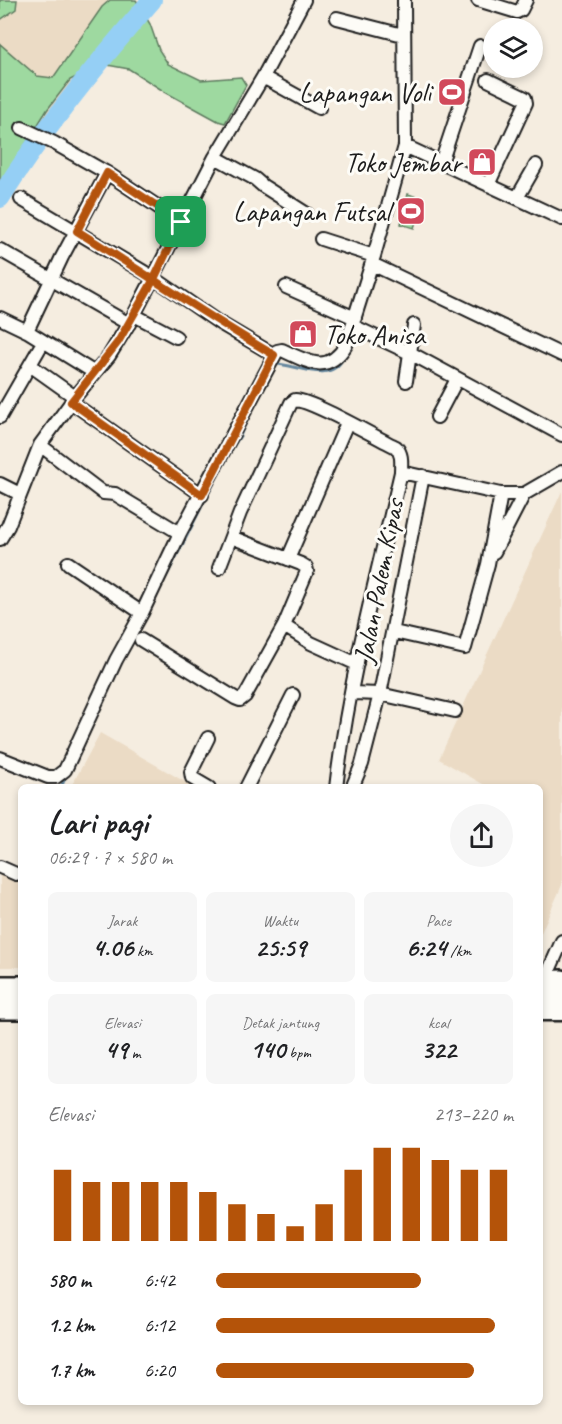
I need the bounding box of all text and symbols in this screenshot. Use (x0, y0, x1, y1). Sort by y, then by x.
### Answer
map controls (483, 18, 543, 78)
button: layers (483, 18, 543, 78)
place label: Lapangan Voli (299, 75, 435, 110)
sports icon: Lapangan Voli (436, 76, 468, 108)
place label: Toko Jembar (345, 145, 464, 180)
shop icon: Toko Jembar (466, 146, 498, 178)
place label: Lapangan Futsal (233, 194, 395, 229)
sports icon: Lapangan Futsal (395, 195, 427, 227)
pin (155, 196, 206, 247)
icon: arrive (164, 205, 197, 238)
place label: Toko Anisa (324, 317, 427, 352)
shop icon: Toko Anisa (287, 318, 319, 350)
street label: Jalan Palem Kipas (345, 494, 412, 668)
text: Lari pagi (48, 801, 148, 843)
button: share (450, 804, 513, 867)
text: 06:29 · 7 × 580 m (48, 845, 172, 870)
text: Jarak (108, 911, 137, 931)
text: Waktu (263, 911, 298, 931)
text: Pace (426, 911, 451, 931)
text: 4.06 (92, 931, 133, 964)
text: 25:59 (255, 931, 306, 964)
text: 6:24 (406, 931, 447, 964)
text: km (133, 941, 153, 961)
text: /km (447, 941, 471, 961)
text: Elevasi (104, 1013, 141, 1033)
text: Detak jantung (242, 1013, 319, 1033)
text: kcal (428, 1013, 449, 1033)
text: 49 (105, 1033, 128, 1066)
text: 140 (250, 1033, 285, 1066)
text: 322 (421, 1033, 456, 1066)
text: m (128, 1043, 140, 1063)
text: bpm (285, 1043, 311, 1063)
text: Elevasi (48, 1102, 94, 1127)
text: 213–220 m (434, 1102, 513, 1127)
text: 580 m (48, 1268, 91, 1293)
text: 6:42 (144, 1268, 175, 1293)
text: 1.2 km (48, 1313, 95, 1338)
text: 6:12 (144, 1313, 175, 1338)
text: 1.7 km (48, 1358, 94, 1383)
text: 6:20 (144, 1358, 175, 1383)

